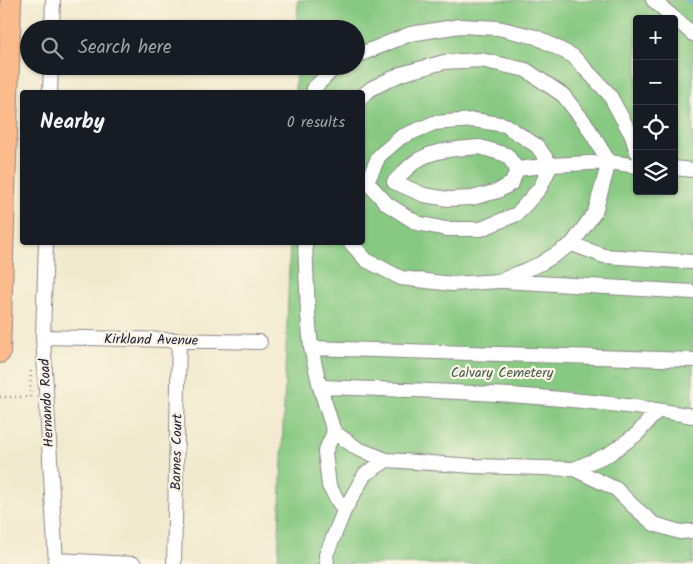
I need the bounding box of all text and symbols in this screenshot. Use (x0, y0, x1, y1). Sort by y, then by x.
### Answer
map controls (633, 15, 678, 195)
button: + (633, 15, 678, 60)
search box (20, 20, 365, 75)
text: Search here (78, 33, 172, 63)
icon: search (38, 34, 66, 62)
button: − (633, 60, 678, 105)
button: locate (633, 105, 678, 150)
text: Nearby (40, 106, 105, 139)
text: 0 results (287, 110, 345, 135)
button: layers (633, 150, 678, 195)
street label: Kirkland Avenue (104, 328, 199, 352)
street label: Hernando Road (34, 357, 60, 448)
park label: Calvary Cemetery (451, 362, 554, 384)
street label: Barnes Court (165, 413, 189, 491)

